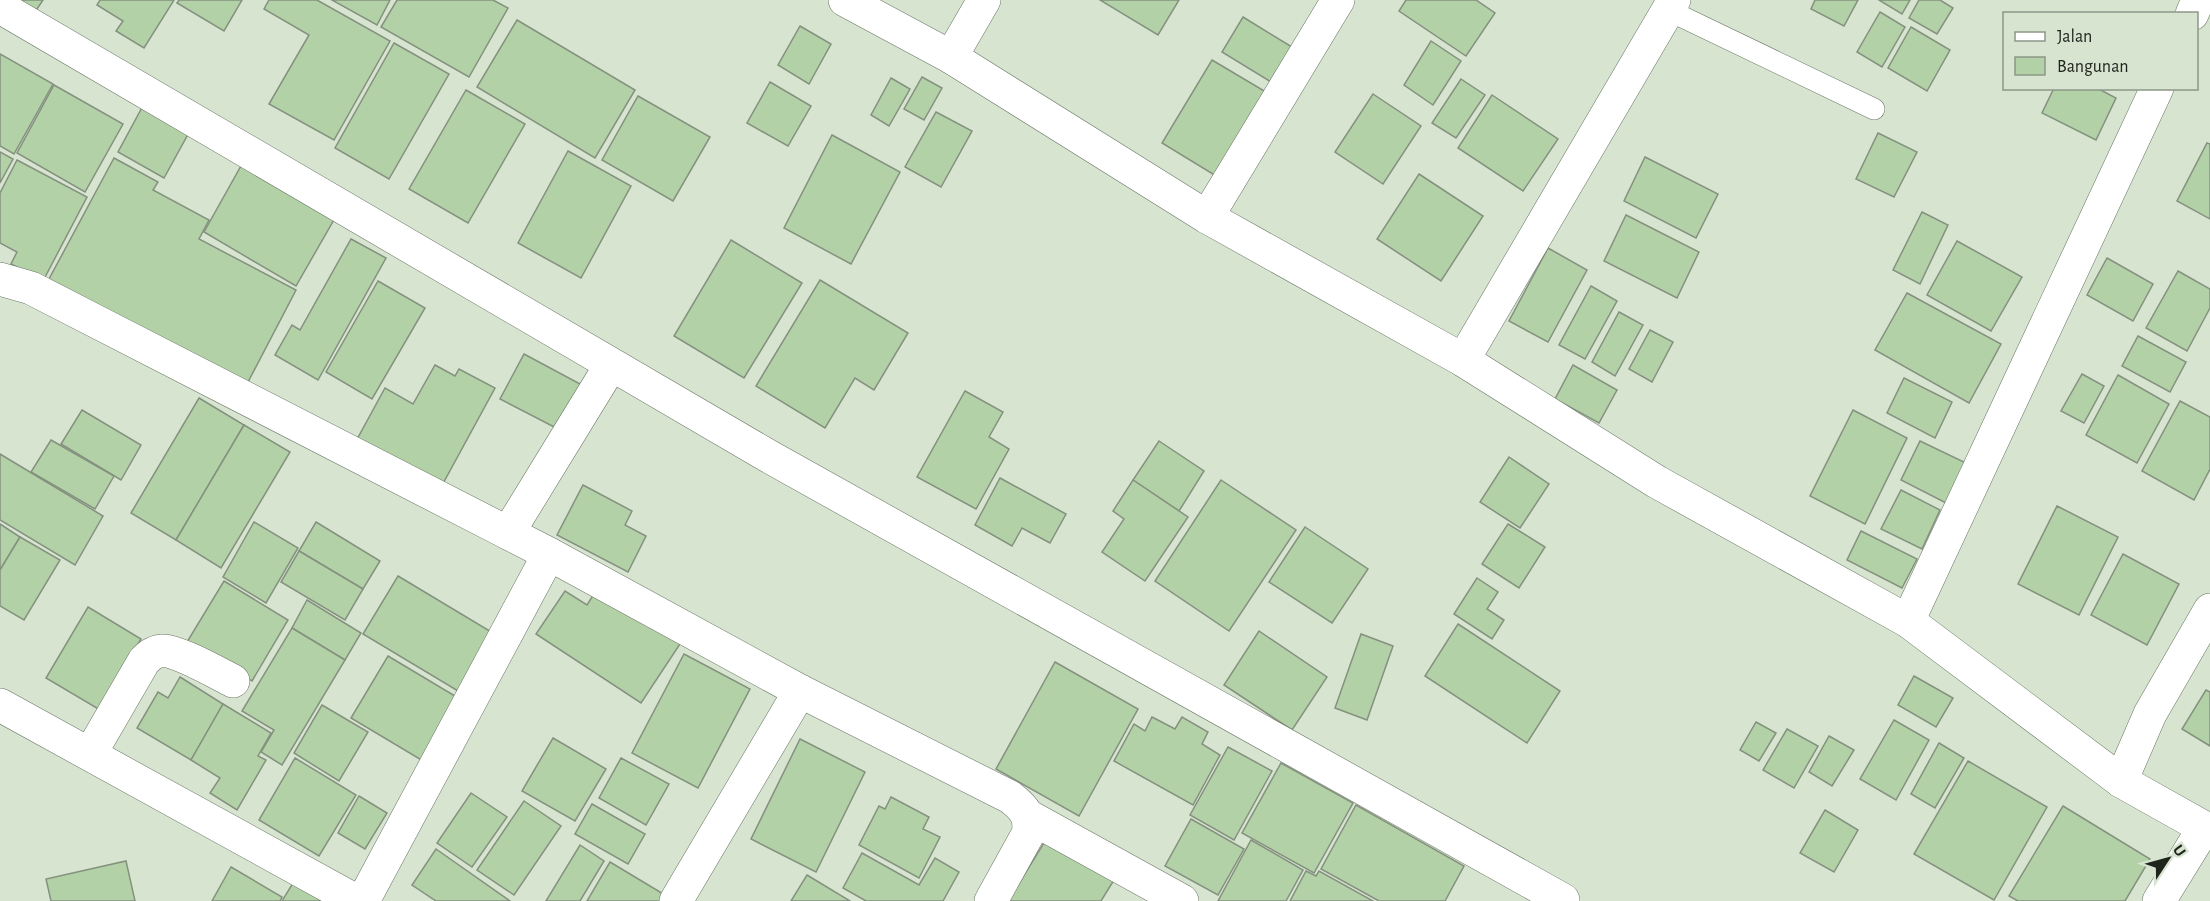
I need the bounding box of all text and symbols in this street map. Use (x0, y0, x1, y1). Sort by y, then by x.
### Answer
legend (2003, 12, 2198, 90)
text: Jalan (2057, 28, 2092, 46)
text: Bangunan (2057, 58, 2129, 76)
north arrow (2138, 829, 2198, 889)
text: U (2170, 842, 2189, 860)

